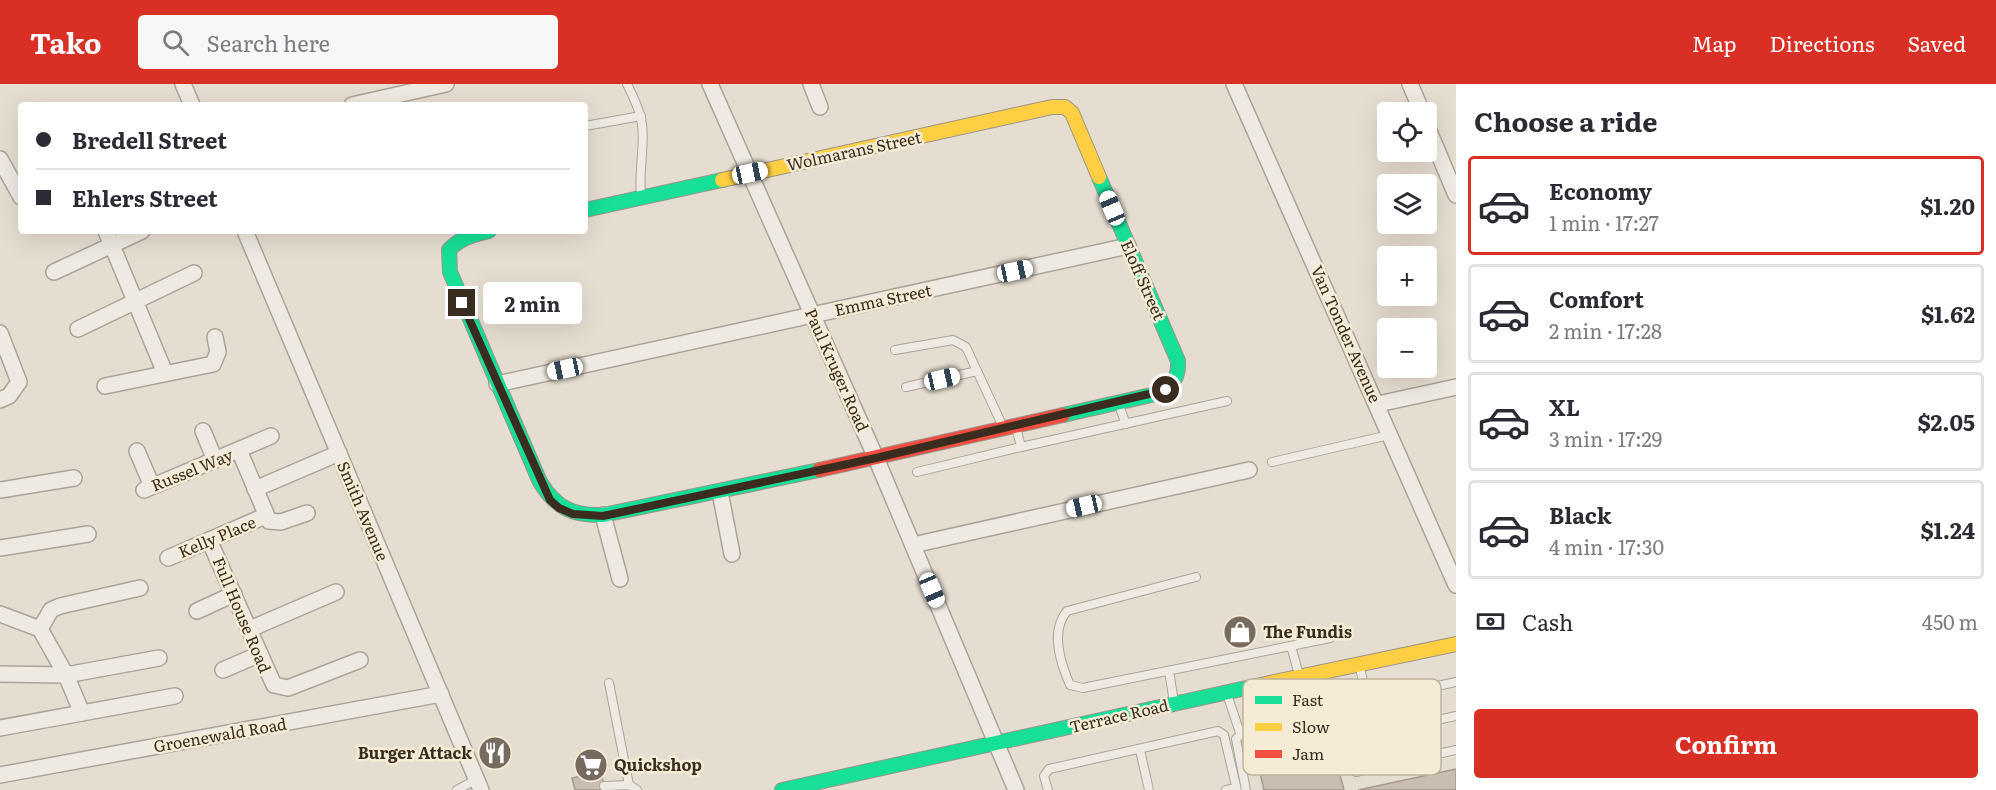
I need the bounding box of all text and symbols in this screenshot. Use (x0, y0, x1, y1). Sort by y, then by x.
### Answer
search box (138, 15, 558, 69)
text: Tako (30, 21, 102, 63)
icon: search (159, 26, 192, 59)
text: Search here (207, 26, 330, 59)
text: Map (1692, 27, 1737, 58)
text: Directions (1770, 27, 1875, 58)
text: Saved (1908, 27, 1966, 58)
text: Choose a ride (1474, 100, 1657, 140)
map controls (1377, 102, 1437, 378)
button: locate (1377, 102, 1437, 162)
text: Bredell Street (72, 123, 227, 156)
street label: Wolmarans Street (784, 124, 924, 176)
car (731, 160, 769, 186)
button: layers (1377, 174, 1437, 234)
text: Economy (1549, 174, 1652, 207)
icon: car (1477, 179, 1531, 233)
text: Ehlers Street (72, 181, 218, 214)
car (1097, 188, 1127, 228)
text: $1.20 (1920, 189, 1975, 222)
text: 1 min · 17:27 (1549, 207, 1659, 237)
street label: Eloff Street (1116, 236, 1172, 324)
button: + (1377, 246, 1437, 306)
car (996, 258, 1034, 284)
street label: Van Tonder Avenue (1306, 261, 1388, 406)
street label: Emma Street (832, 277, 934, 321)
callout: 2 min (483, 282, 582, 324)
text: Comfort (1549, 282, 1644, 315)
icon: car (1477, 287, 1531, 341)
text: 2 min (505, 288, 560, 318)
route end (448, 289, 475, 316)
text: $1.62 (1921, 297, 1975, 330)
street label: Paul Kruger Road (800, 304, 876, 435)
text: 2 min · 17:28 (1549, 315, 1662, 345)
button: − (1377, 318, 1437, 378)
car (546, 356, 584, 382)
car (922, 366, 962, 392)
route start (1152, 376, 1179, 403)
text: XL (1549, 390, 1580, 423)
icon: car (1477, 395, 1531, 449)
text: $2.05 (1917, 405, 1975, 438)
text: 3 min · 17:29 (1549, 423, 1662, 453)
street label: Russel Way (147, 441, 237, 496)
street label: Smith Avenue (332, 457, 396, 564)
car (1064, 493, 1104, 519)
text: Black (1549, 498, 1611, 531)
icon: car (1477, 503, 1531, 557)
street label: Kelly Place (174, 509, 259, 563)
text: $1.24 (1920, 513, 1975, 546)
text: 4 min · 17:30 (1549, 531, 1664, 561)
street label: Full House Road (208, 553, 278, 676)
car (917, 570, 947, 610)
icon: cash (1474, 605, 1507, 638)
text: Cash (1522, 605, 1573, 638)
text: 450 m (1922, 606, 1978, 636)
shop icon: The Fundis (1222, 614, 1258, 650)
place label: The Fundis (1263, 619, 1352, 643)
legend (1243, 679, 1441, 775)
text: Fast (1292, 687, 1324, 711)
street label: Terrace Road (1067, 692, 1171, 738)
button: Confirm (1474, 709, 1978, 778)
street label: Groenewald Road (151, 710, 288, 758)
text: Slow (1292, 714, 1330, 738)
restaurant icon: Burger Attack (477, 735, 513, 771)
place label: Burger Attack (358, 740, 472, 764)
text: Jam (1292, 741, 1325, 765)
supermarket icon: Quickshop (573, 747, 609, 783)
place label: Quickshop (614, 752, 702, 776)

